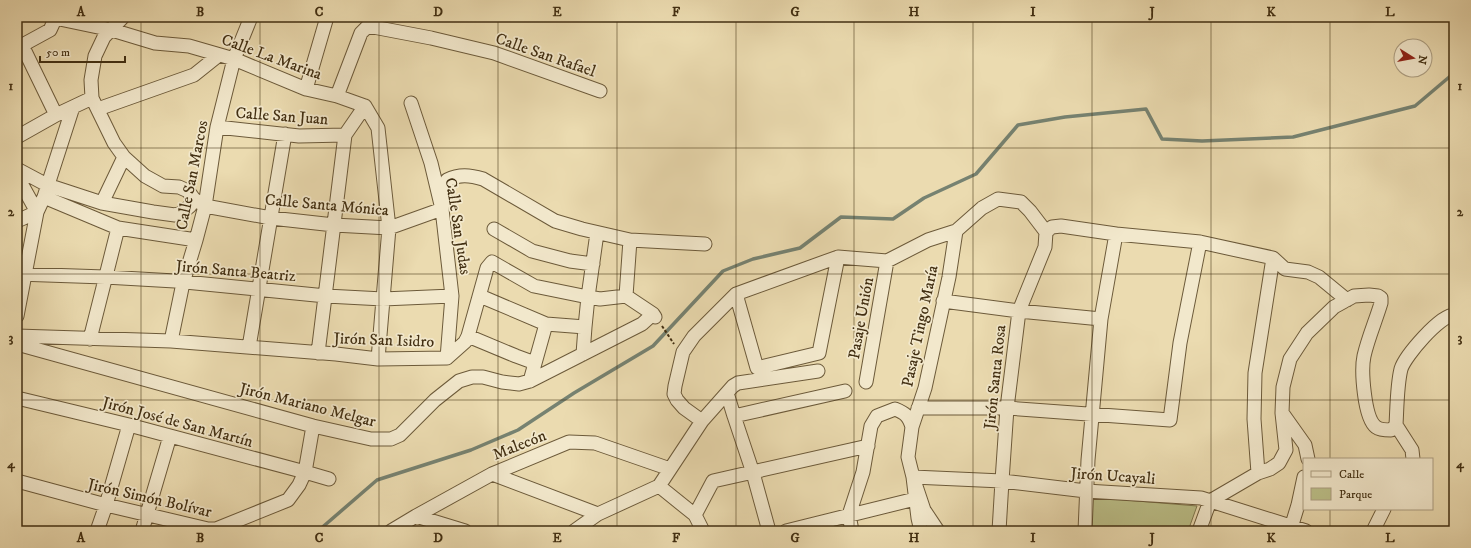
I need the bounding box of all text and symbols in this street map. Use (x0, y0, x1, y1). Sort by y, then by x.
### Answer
text: A (76, 4, 86, 20)
text: B (196, 4, 204, 20)
text: C (315, 4, 324, 20)
text: D (433, 4, 443, 20)
text: E (552, 4, 562, 20)
text: F (672, 4, 681, 20)
text: G (790, 4, 800, 20)
text: H (909, 4, 920, 20)
text: I (1030, 4, 1036, 20)
text: J (1147, 4, 1155, 21)
text: K (1266, 4, 1276, 20)
text: L (1385, 4, 1395, 20)
street label: Calle San Rafael (493, 28, 599, 82)
street label: Calle La Marina (219, 30, 325, 84)
scale bar (40, 38, 125, 64)
north arrow (1393, 38, 1433, 78)
text: 50 m (46, 45, 70, 60)
text: N (1414, 54, 1430, 65)
text: 1 (9, 78, 14, 94)
text: 1 (1458, 78, 1463, 94)
street label: Calle San Juan (235, 103, 330, 129)
street label: Calle San Marcos (172, 119, 212, 232)
street label: Calle San Judas (440, 176, 476, 276)
street label: Calle Santa Mónica (264, 190, 390, 220)
text: 2 (8, 204, 15, 220)
text: 2 (1457, 204, 1464, 220)
street label: Jirón Santa Beatriz (173, 256, 297, 286)
street label: Pasaje Tingo María (897, 263, 943, 389)
street label: Pasaje Unión (844, 275, 878, 361)
street label: Jirón Santa Rosa (979, 324, 1010, 432)
street label: Jirón San Isidro (331, 328, 435, 352)
text: 3 (9, 330, 14, 346)
text: 3 (1458, 330, 1463, 346)
street label: Jirón Mariano Melgar (236, 378, 378, 432)
street label: Jirón José de San Martín (98, 392, 256, 452)
street label: Malecón (490, 425, 550, 465)
text: 4 (6, 456, 15, 473)
text: 4 (1455, 456, 1464, 473)
legend (1303, 458, 1433, 510)
street label: Jirón Ucayali (1068, 463, 1156, 489)
text: Calle (1339, 467, 1364, 482)
street label: Jirón Simón Bolívar (84, 474, 214, 522)
text: Parque (1339, 487, 1372, 502)
text: A (76, 530, 86, 546)
text: B (196, 530, 204, 546)
text: C (315, 530, 324, 546)
text: D (433, 530, 443, 546)
text: E (552, 530, 562, 546)
text: F (672, 530, 681, 546)
text: G (790, 530, 800, 546)
text: H (909, 530, 920, 546)
text: I (1030, 530, 1036, 546)
text: J (1147, 530, 1155, 547)
text: K (1266, 530, 1276, 546)
text: L (1385, 530, 1395, 546)

